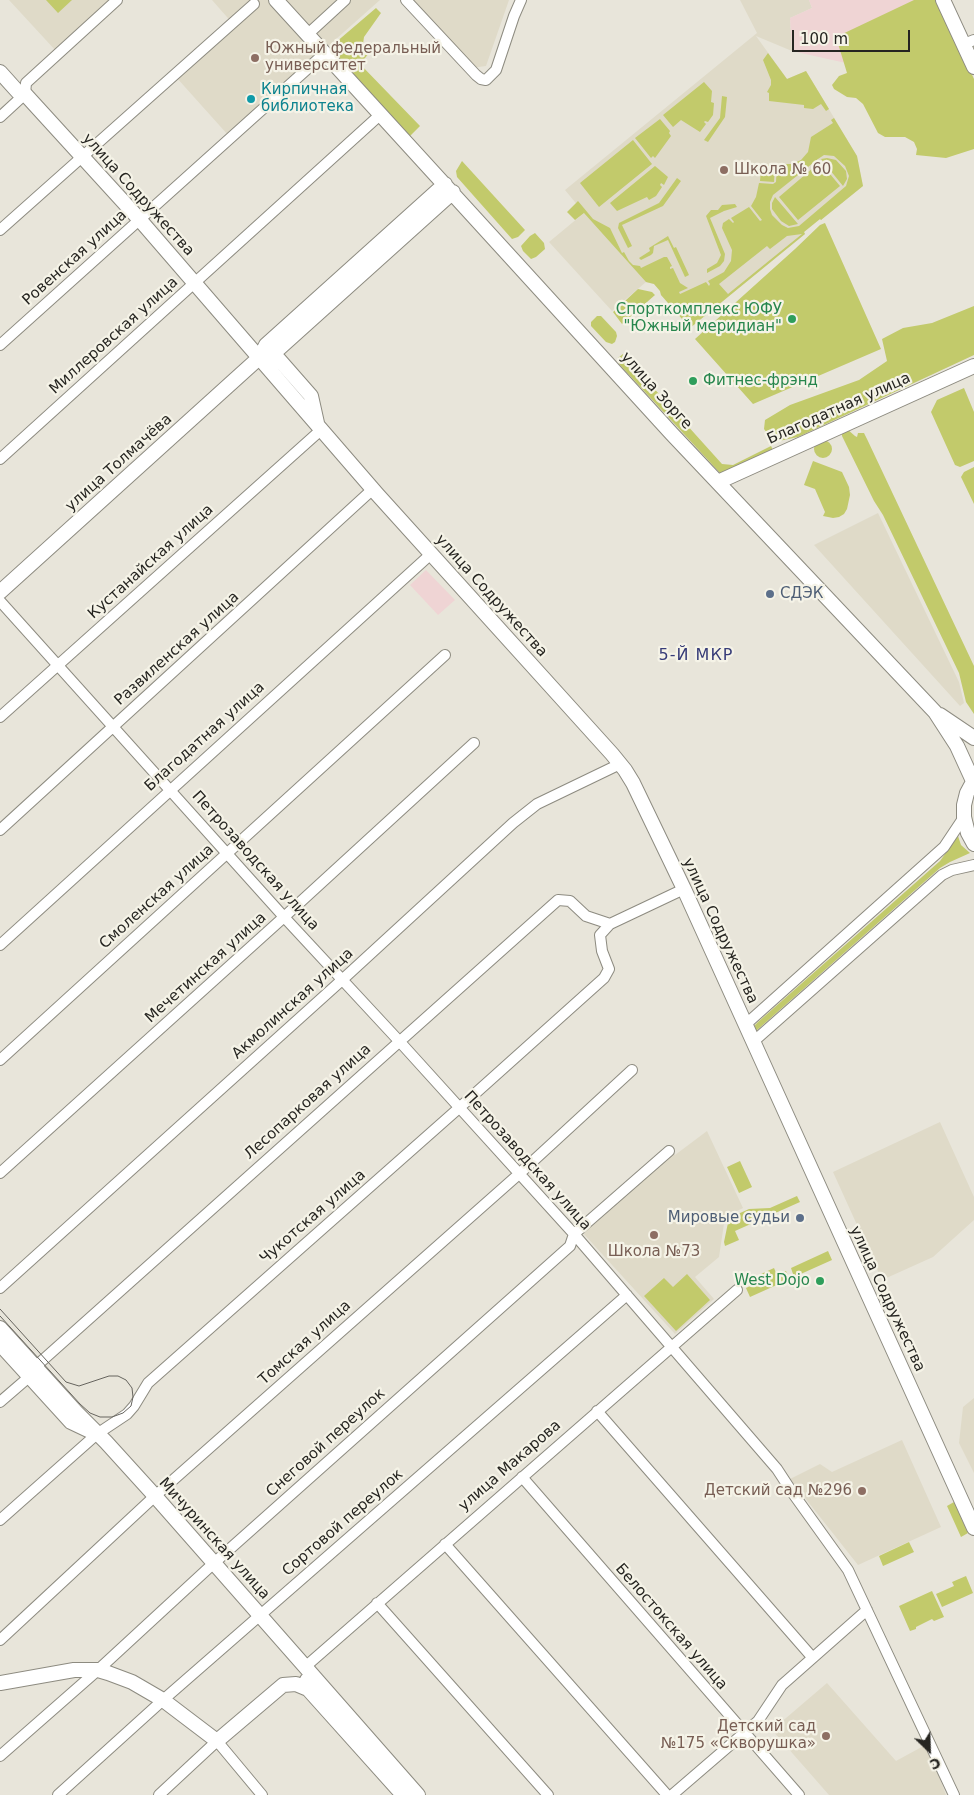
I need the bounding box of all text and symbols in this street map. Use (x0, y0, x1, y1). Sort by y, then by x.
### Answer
scale bar (794, 20, 912, 52)
text: 100 m (800, 30, 848, 48)
place label: Южный федеральный университет (265, 40, 441, 75)
marker: Южный федеральный университет (249, 52, 261, 64)
place label: Кирпичная библиотека (261, 81, 354, 116)
marker: Кирпичная библиотека (245, 93, 257, 105)
street label: улица Содружества (78, 130, 198, 260)
place label: Школа № 60 (734, 161, 831, 179)
marker: Школа № 60 (718, 164, 730, 176)
street label: Ровенская улица (19, 206, 131, 310)
street label: Миллеровская улица (46, 274, 182, 398)
place label: Спорткомплекс ЮФУ "Южный меридиан" (616, 301, 782, 336)
marker: Спорткомплекс ЮФУ "Южный меридиан" (786, 313, 798, 325)
street label: улица Зорге (617, 349, 695, 433)
street label: Благодатная улица (765, 369, 913, 449)
place label: Фитнес-фрэнд (703, 372, 818, 390)
marker: Фитнес-фрэнд (687, 375, 699, 387)
street label: улица Толмачёва (62, 410, 176, 516)
street label: Кустанайская улица (85, 501, 217, 623)
street label: улица Содружества (431, 531, 551, 661)
place label: СДЭК (780, 585, 823, 603)
street label: Развиленская улица (111, 588, 243, 710)
marker: СДЭК (764, 588, 776, 600)
district label: 5-Й МКР (658, 646, 734, 666)
street label: Благодатная улица (141, 679, 269, 795)
street label: Петрозаводская улица (188, 788, 322, 934)
street label: Смоленская улица (96, 841, 218, 953)
street label: улица Содружества (678, 855, 762, 1007)
street label: Мечетинская улица (142, 909, 270, 1027)
street label: Акмолинская улица (229, 945, 357, 1063)
street label: Лесопарковая улица (241, 1040, 375, 1164)
street label: Петрозаводская улица (460, 1088, 594, 1234)
street label: Чукотская улица (257, 1166, 369, 1268)
place label: Мировые судьи (668, 1209, 790, 1227)
marker: Мировые судьи (794, 1212, 806, 1224)
street label: улица Содружества (845, 1223, 929, 1375)
marker: Школа №73 (648, 1229, 660, 1241)
place label: Школа №73 (608, 1243, 700, 1261)
place label: West Dojo (734, 1272, 810, 1290)
marker: West Dojo (814, 1275, 826, 1287)
street label: Томская улица (255, 1297, 355, 1389)
street label: Снеговой переулок (263, 1385, 389, 1501)
street label: улица Макарова (455, 1417, 565, 1515)
street label: Сортовой переулок (279, 1466, 407, 1580)
street label: Мичуринская улица (155, 1474, 273, 1604)
place label: Детский сад №296 (704, 1482, 852, 1500)
marker: Детский сад №296 (856, 1485, 868, 1497)
street label: Белостокская улица (611, 1560, 731, 1694)
place label: Детский сад №175 «Скворушка» (661, 1718, 816, 1753)
north arrow (904, 1725, 954, 1775)
marker: Детский сад №175 «Скворушка» (820, 1730, 832, 1742)
text: С (927, 1754, 943, 1773)

